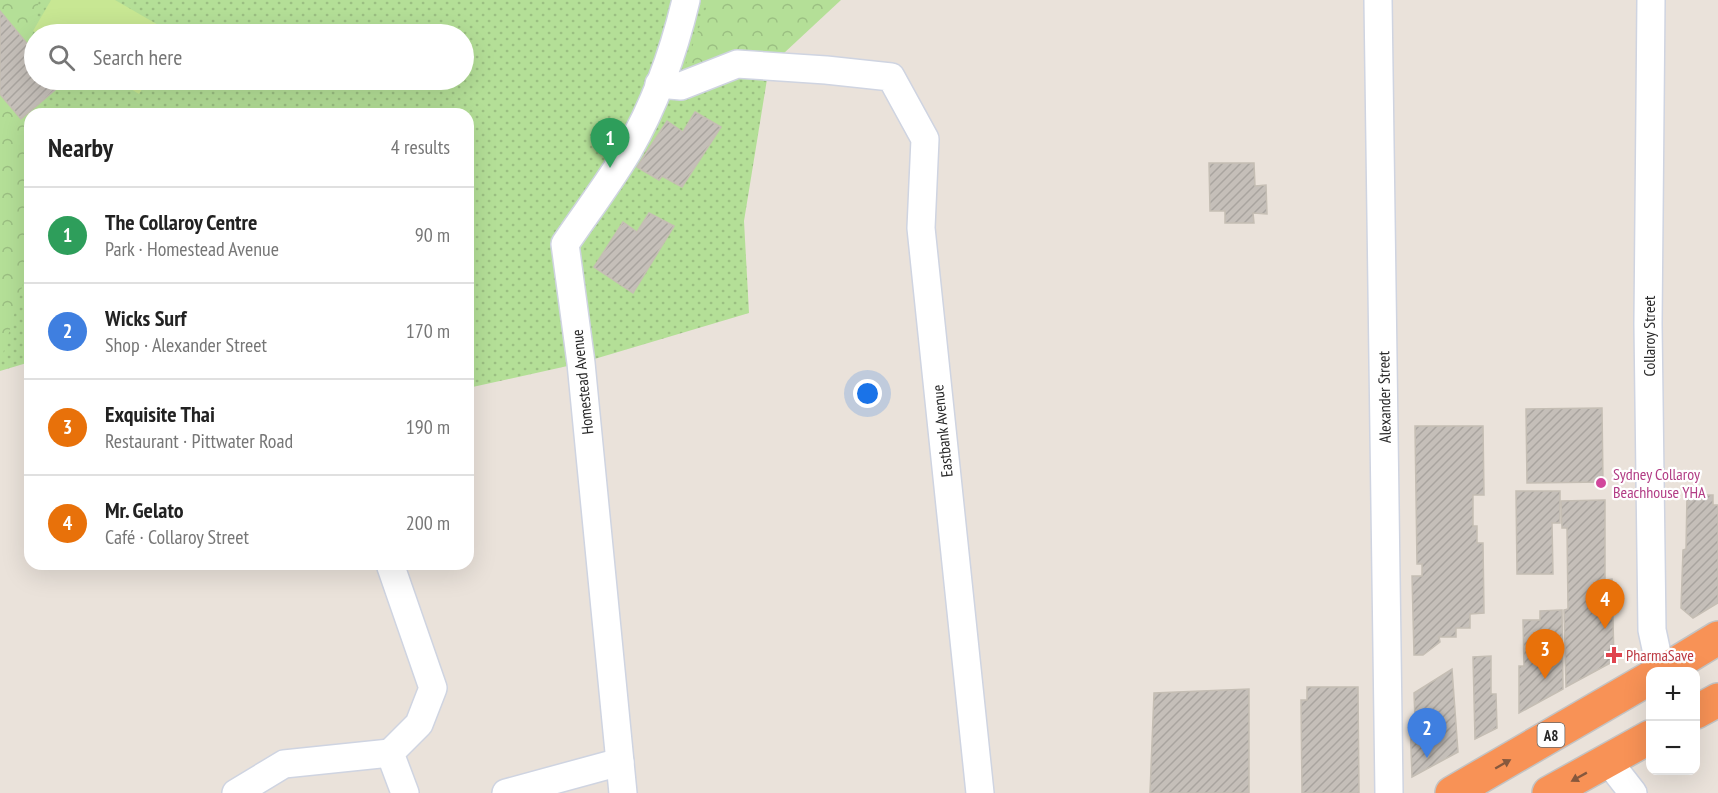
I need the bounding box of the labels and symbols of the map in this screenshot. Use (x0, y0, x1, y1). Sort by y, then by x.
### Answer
pin: 1 (590, 118, 630, 168)
street label: Collaroy Street (1639, 295, 1659, 376)
street label: Homestead Avenue (567, 328, 597, 436)
street label: Alexander Street (1373, 350, 1395, 443)
your location (853, 379, 882, 408)
street label: Eastbank Avenue (927, 384, 957, 478)
place label: Sydney Collaroy Beachhouse YHA (1613, 464, 1706, 502)
marker: Sydney Collaroy Beachhouse YHA (1594, 476, 1608, 490)
pin: 4 (1586, 580, 1624, 629)
pin: 3 (1526, 630, 1564, 679)
place label: PharmaSave (1626, 645, 1694, 665)
marker: PharmaSave (1607, 648, 1621, 662)
pin: 2 (1408, 708, 1446, 758)
road number: A8 (1538, 723, 1564, 747)
one-way arrow (1495, 758, 1511, 769)
one-way arrow (1570, 772, 1587, 782)

